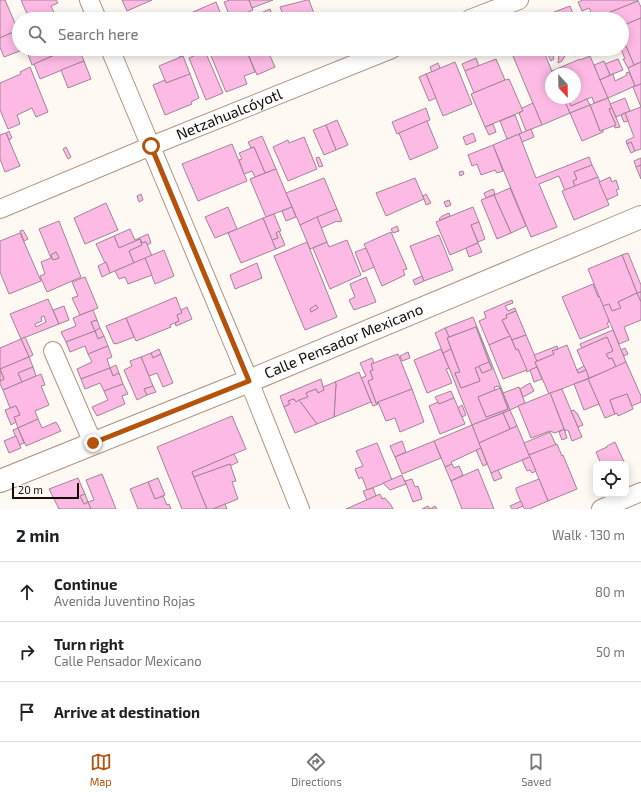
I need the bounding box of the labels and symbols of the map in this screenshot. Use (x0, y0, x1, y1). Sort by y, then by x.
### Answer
north arrow (545, 68, 581, 104)
street label: Netzahualcóyotl (173, 84, 285, 143)
route start (142, 137, 160, 155)
street label: Calle Pensador Mexicano (261, 299, 425, 382)
route end (84, 434, 102, 452)
scale bar (12, 481, 79, 500)

